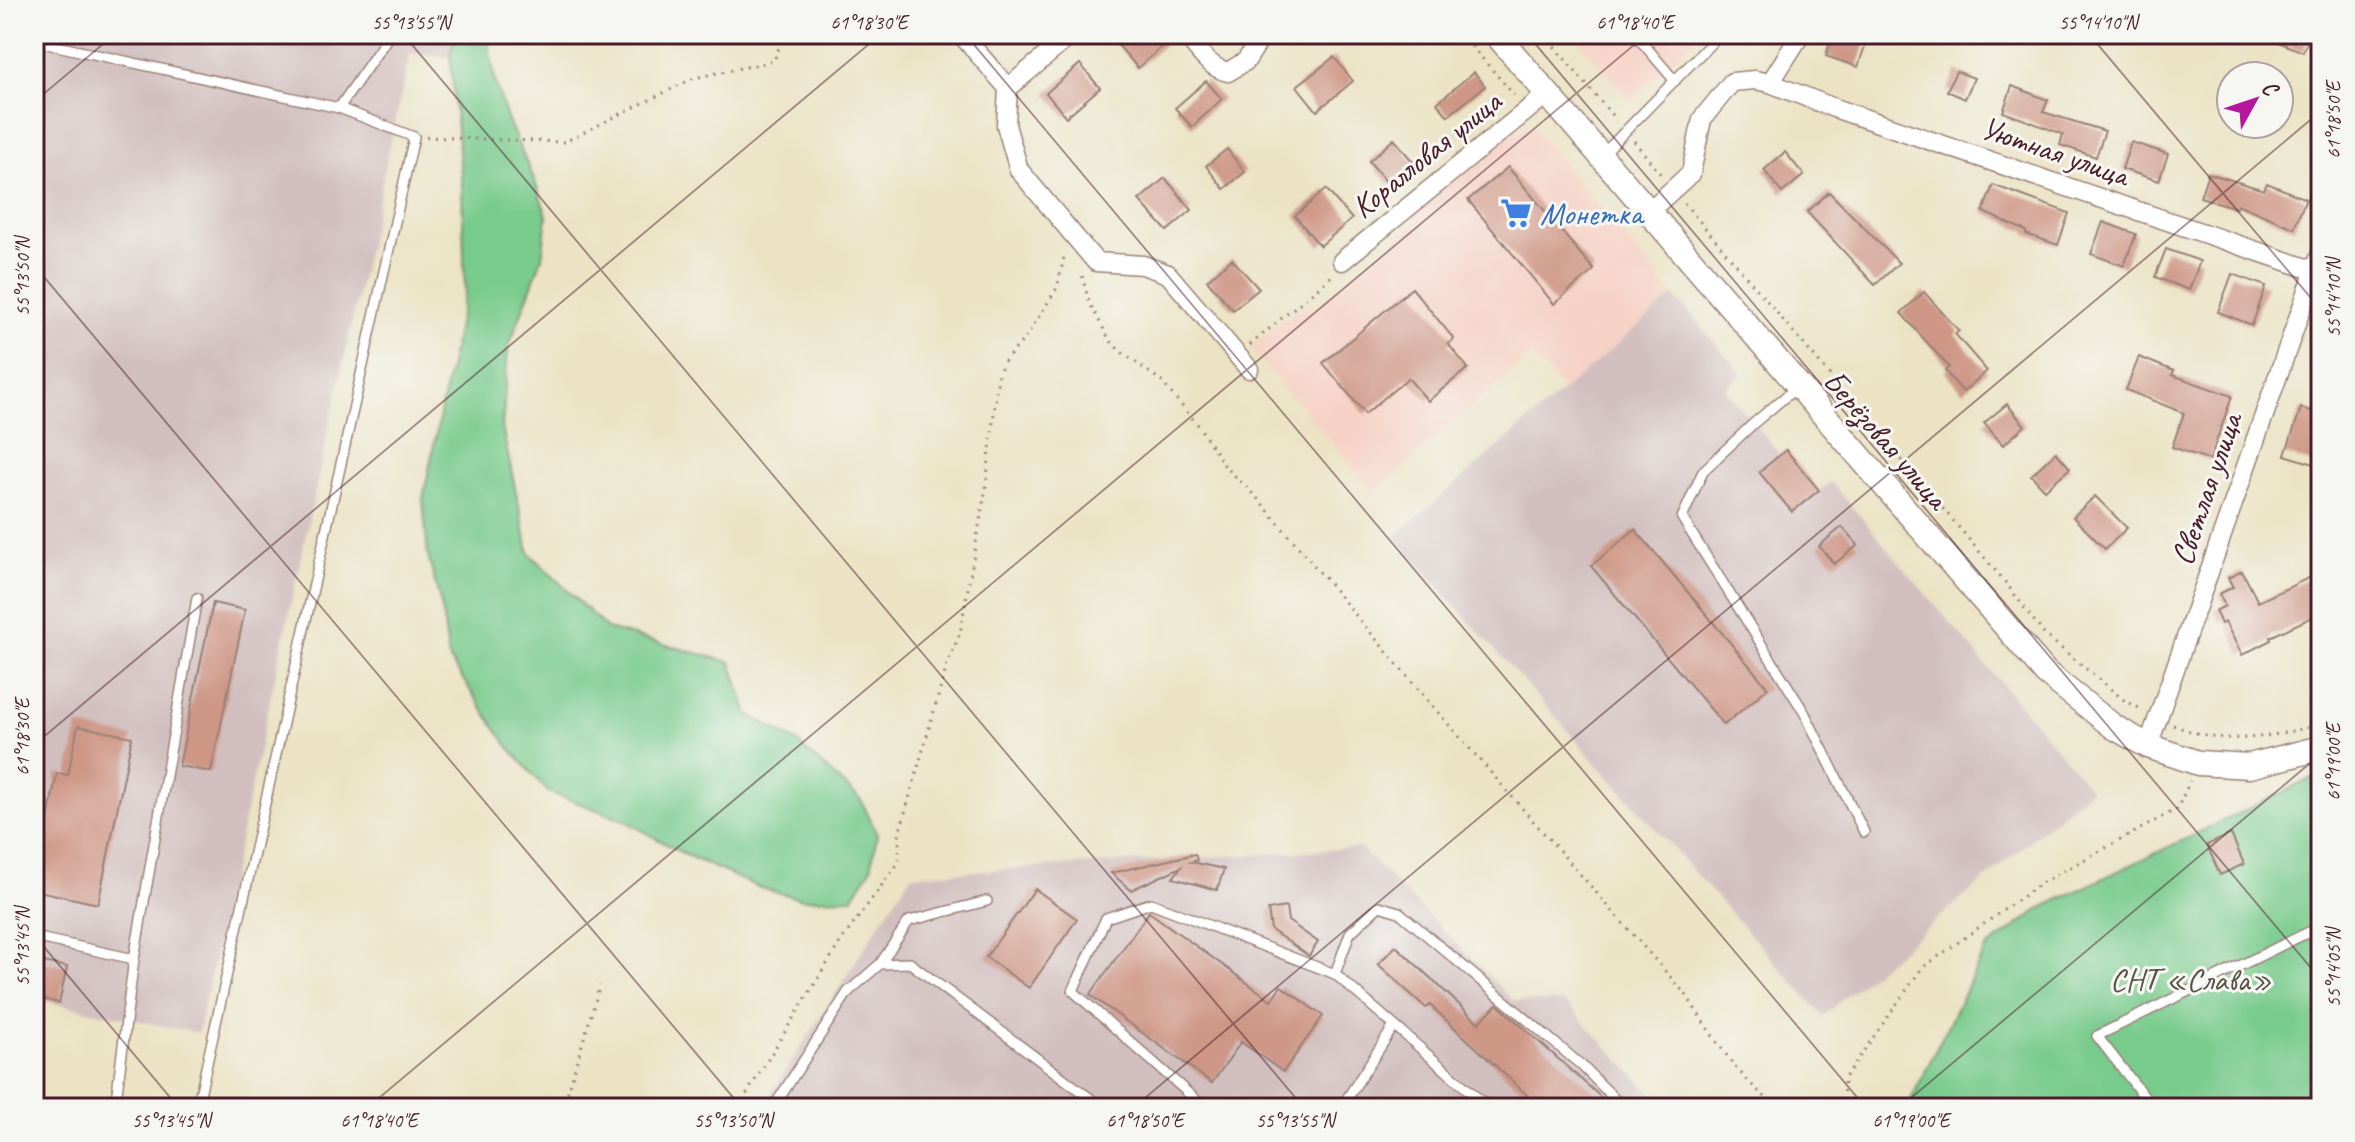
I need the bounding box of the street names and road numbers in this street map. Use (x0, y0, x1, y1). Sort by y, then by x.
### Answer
street label: Коралловая улица (1343, 80, 1511, 227)
street label: Уютная улица (1976, 107, 2137, 197)
street label: Берёзовая улица (1814, 361, 1959, 520)
street label: Светлая улица (2161, 405, 2252, 570)

